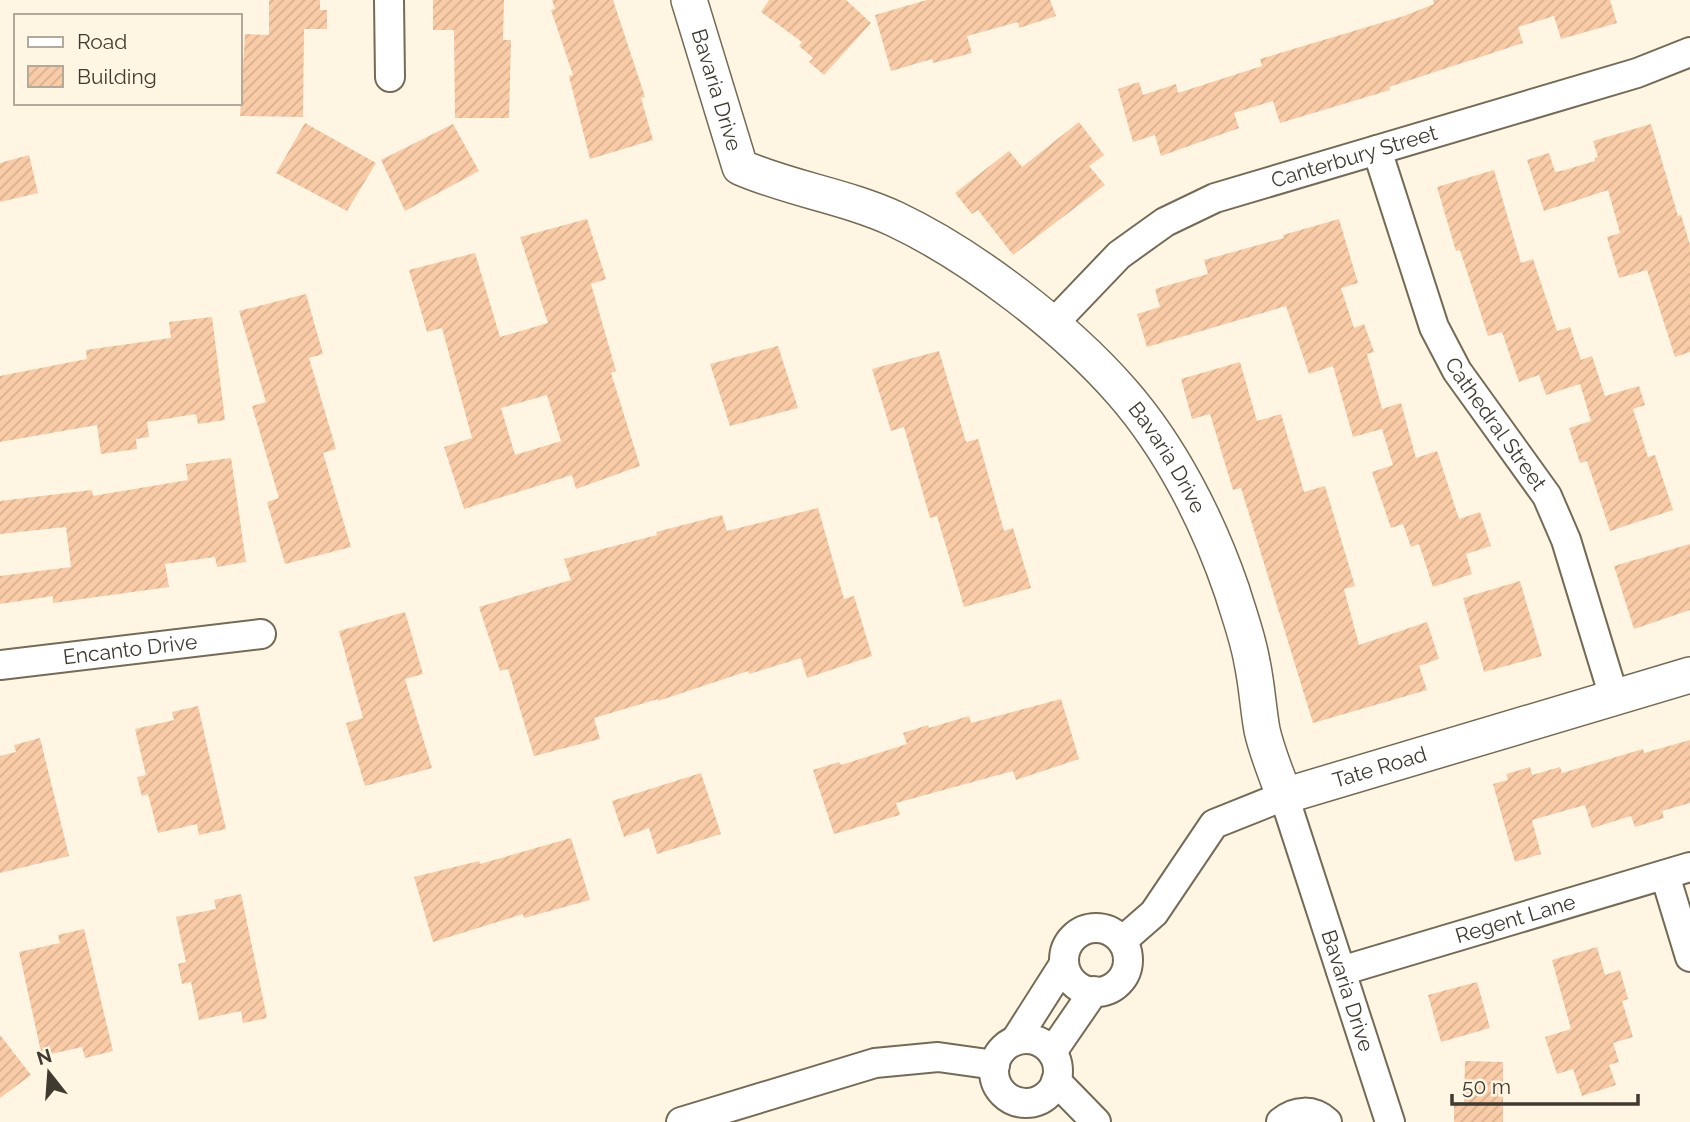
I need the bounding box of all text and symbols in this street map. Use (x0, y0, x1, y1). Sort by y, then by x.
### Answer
legend (14, 14, 242, 105)
street label: Bavaria Drive (687, 26, 747, 154)
text: Road (77, 29, 127, 54)
text: Building (77, 64, 157, 89)
street label: Canterbury Street (1268, 120, 1440, 193)
street label: Cathedral Street (1440, 353, 1552, 495)
street label: Bavaria Drive (1123, 397, 1211, 517)
street label: Encanto Drive (62, 629, 198, 669)
street label: Tate Road (1329, 741, 1429, 793)
street label: Regent Lane (1452, 889, 1578, 948)
street label: Bavaria Drive (1316, 927, 1379, 1055)
north arrow (14, 1038, 84, 1108)
text: N (34, 1044, 54, 1069)
scale bar (1452, 1062, 1638, 1106)
text: 50 m (1462, 1074, 1511, 1099)

